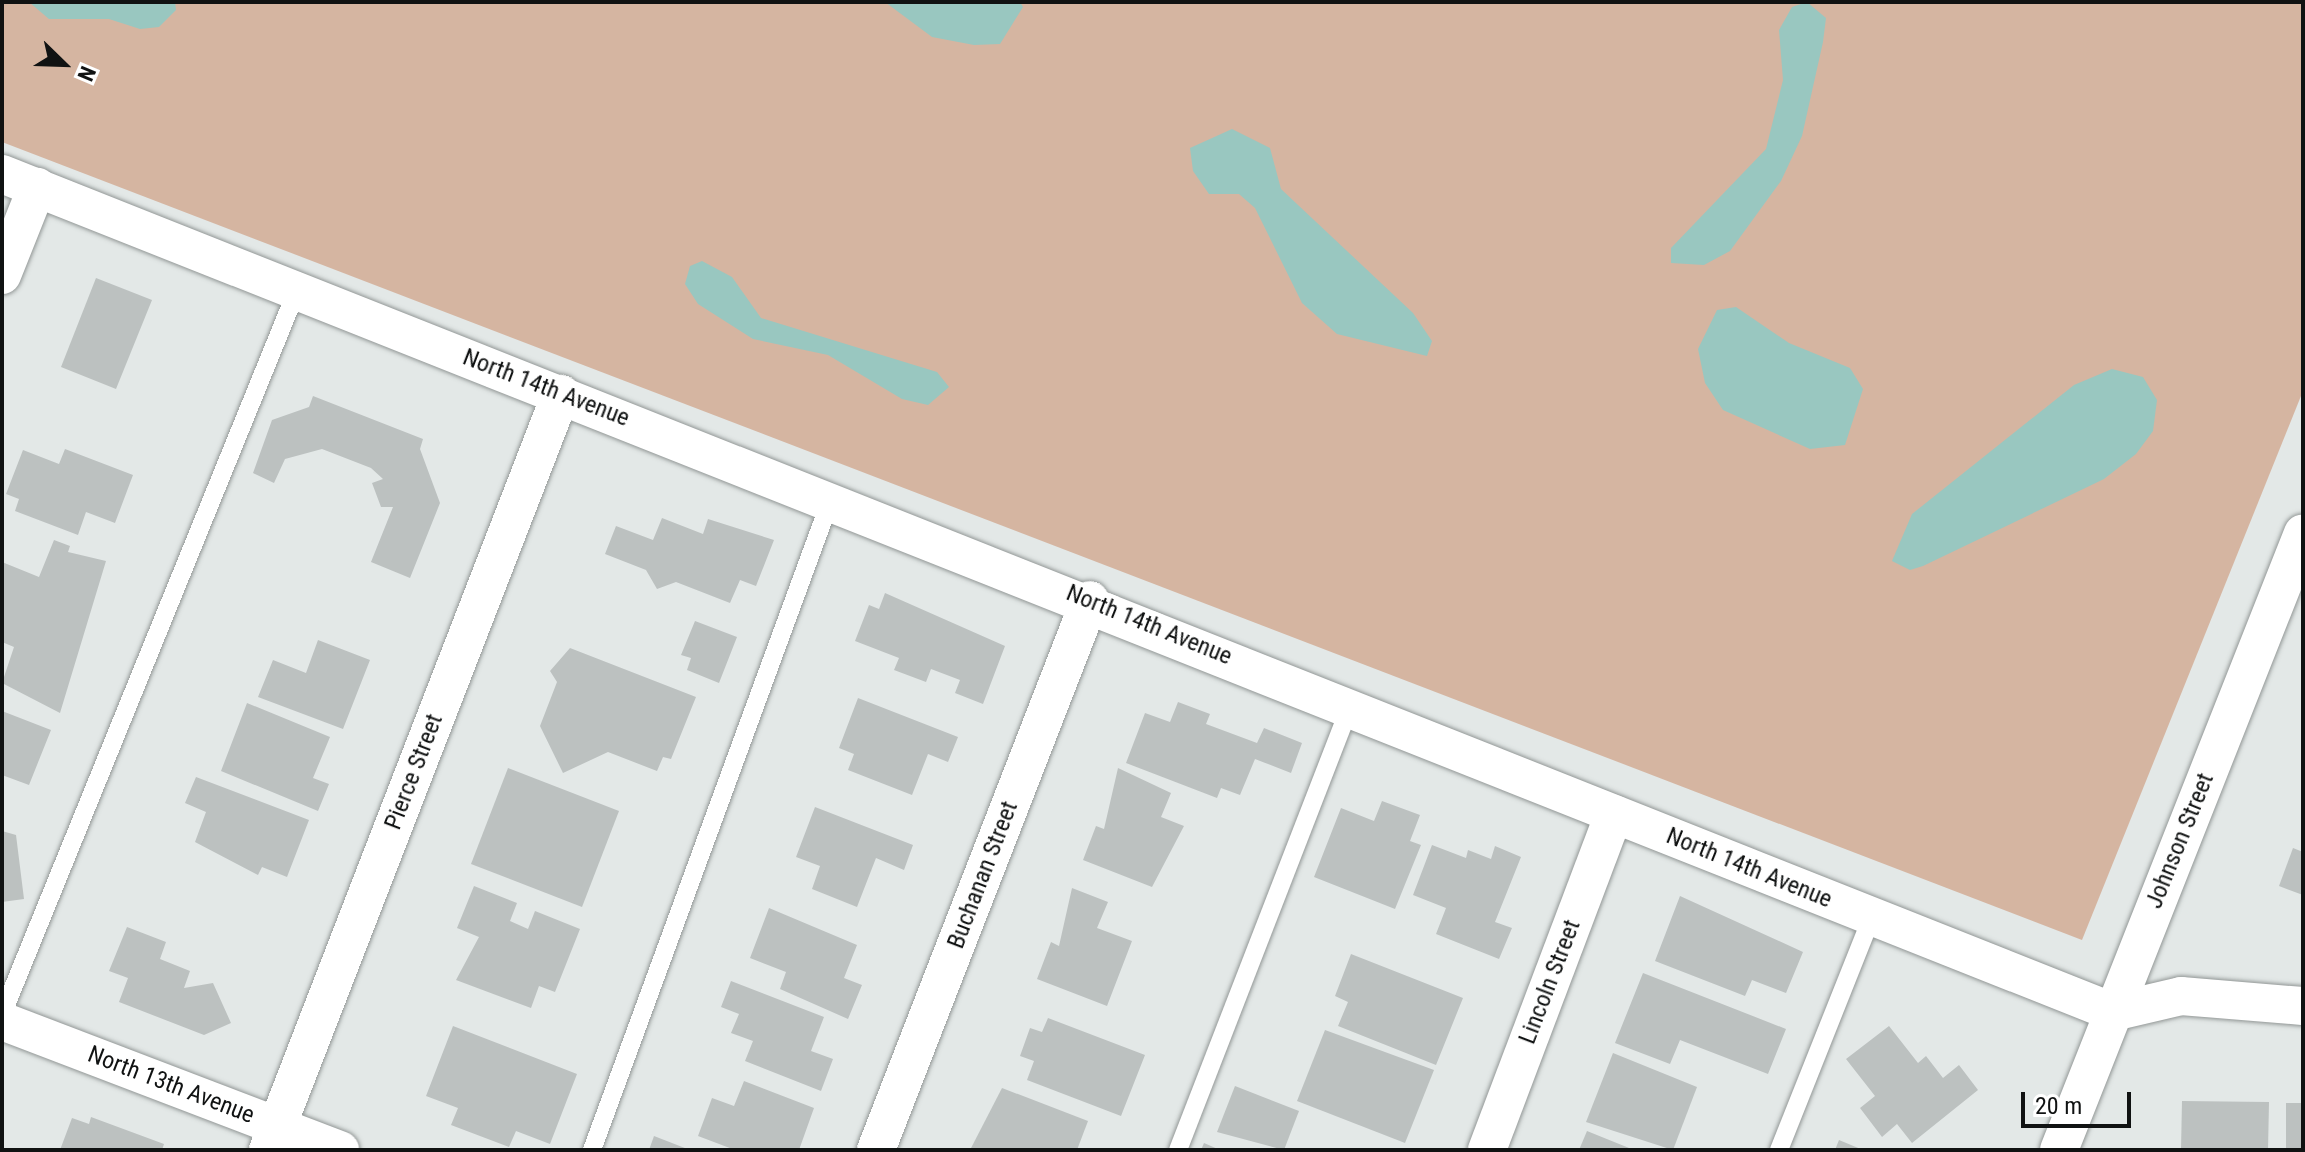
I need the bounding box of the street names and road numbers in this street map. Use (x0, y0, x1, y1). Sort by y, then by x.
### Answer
street label: North 14th Avenue (459, 343, 633, 433)
street label: North 14th Avenue (1062, 579, 1236, 671)
street label: Pierce Street (379, 710, 449, 834)
street label: Johnson Street (2140, 769, 2220, 913)
street label: Buchanan Street (942, 797, 1024, 953)
street label: North 14th Avenue (1662, 822, 1836, 914)
street label: Lincoln Street (1513, 916, 1587, 1048)
street label: North 13th Avenue (84, 1040, 258, 1130)

